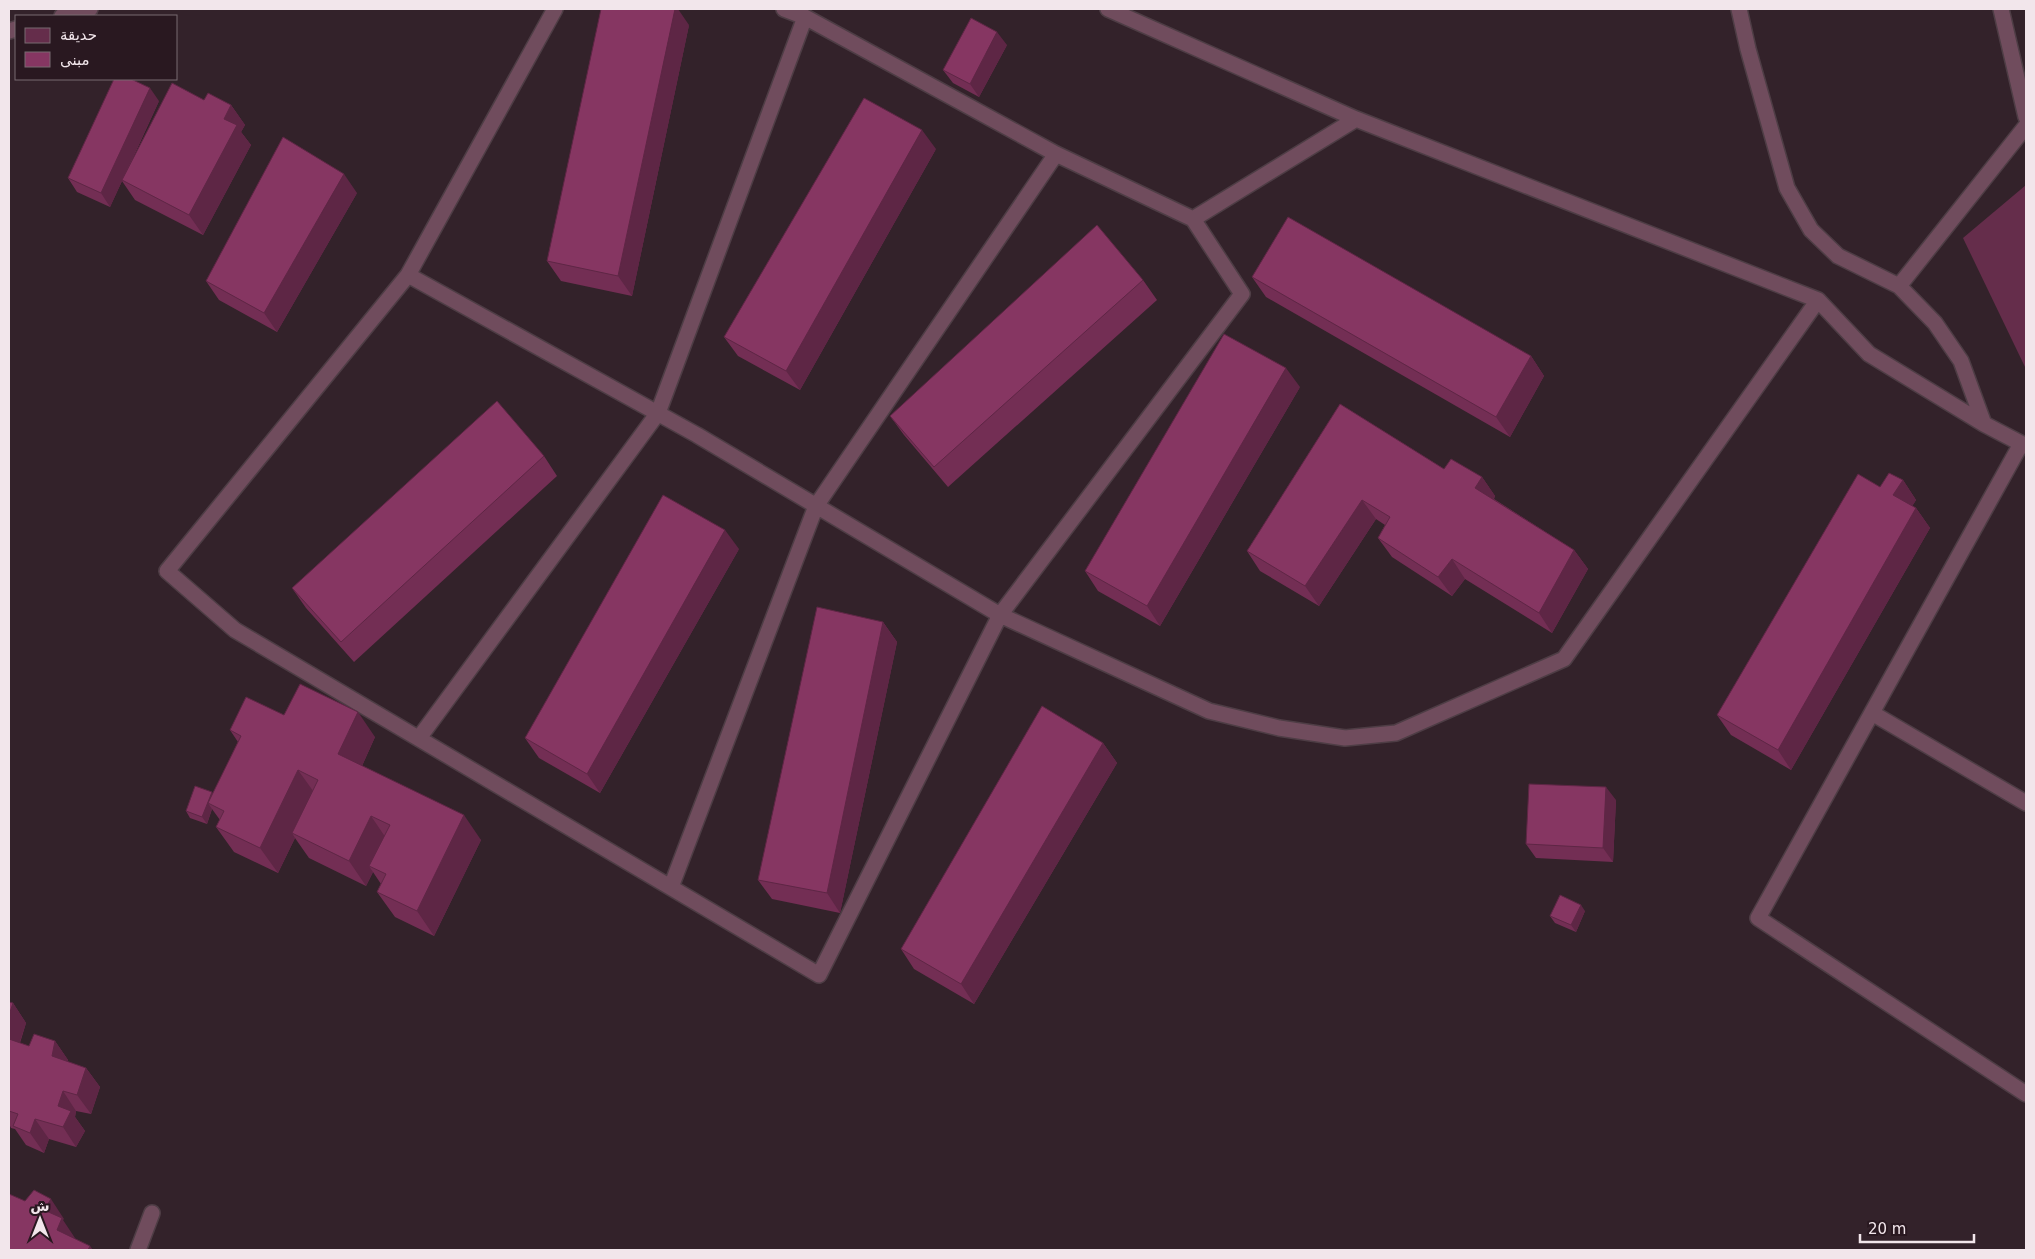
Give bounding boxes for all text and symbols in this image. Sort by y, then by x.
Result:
legend [15,15,178,80]
text: حديقة [60,26,97,44]
text: مبنى [60,51,90,69]
north arrow [15,1194,65,1244]
text: ش [30,1198,50,1214]
scale bar [1860,1212,1974,1244]
text: 20 m [1868,1220,1906,1238]

